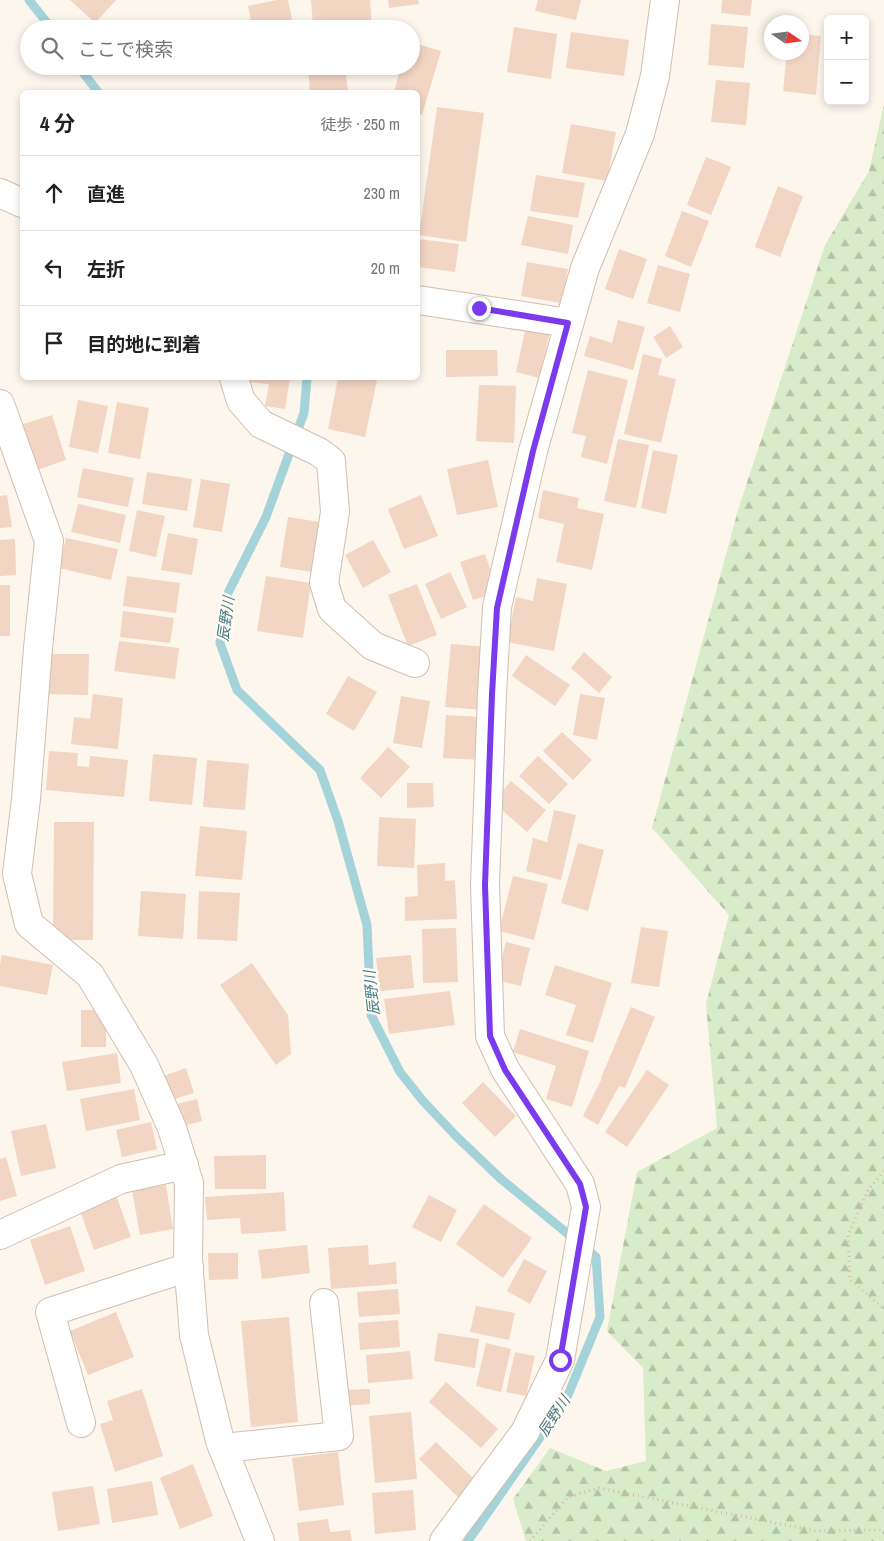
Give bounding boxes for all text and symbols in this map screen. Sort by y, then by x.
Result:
north arrow [764,15,809,60]
map controls [824,15,869,105]
button: + [824,15,869,60]
search box [20,20,420,75]
icon: search [38,34,66,62]
text: ここで検索 [78,36,173,62]
button: − [824,60,869,105]
text: 4 分 [40,109,75,138]
text: 徒歩 · 250 m [321,113,400,135]
icon: ahead [40,179,68,207]
text: 直進 [87,181,125,207]
text: 230 m [364,182,400,204]
icon: left [40,254,68,282]
text: 左折 [87,256,125,282]
text: 20 m [371,257,400,279]
route end [468,297,491,320]
icon: arrive [40,329,68,357]
text: 目的地に到着 [87,331,201,357]
water label: 辰野川 [212,593,239,643]
water label: 辰野川 [359,968,384,1017]
route start [549,1349,572,1372]
water label: 辰野川 [533,1389,576,1440]

